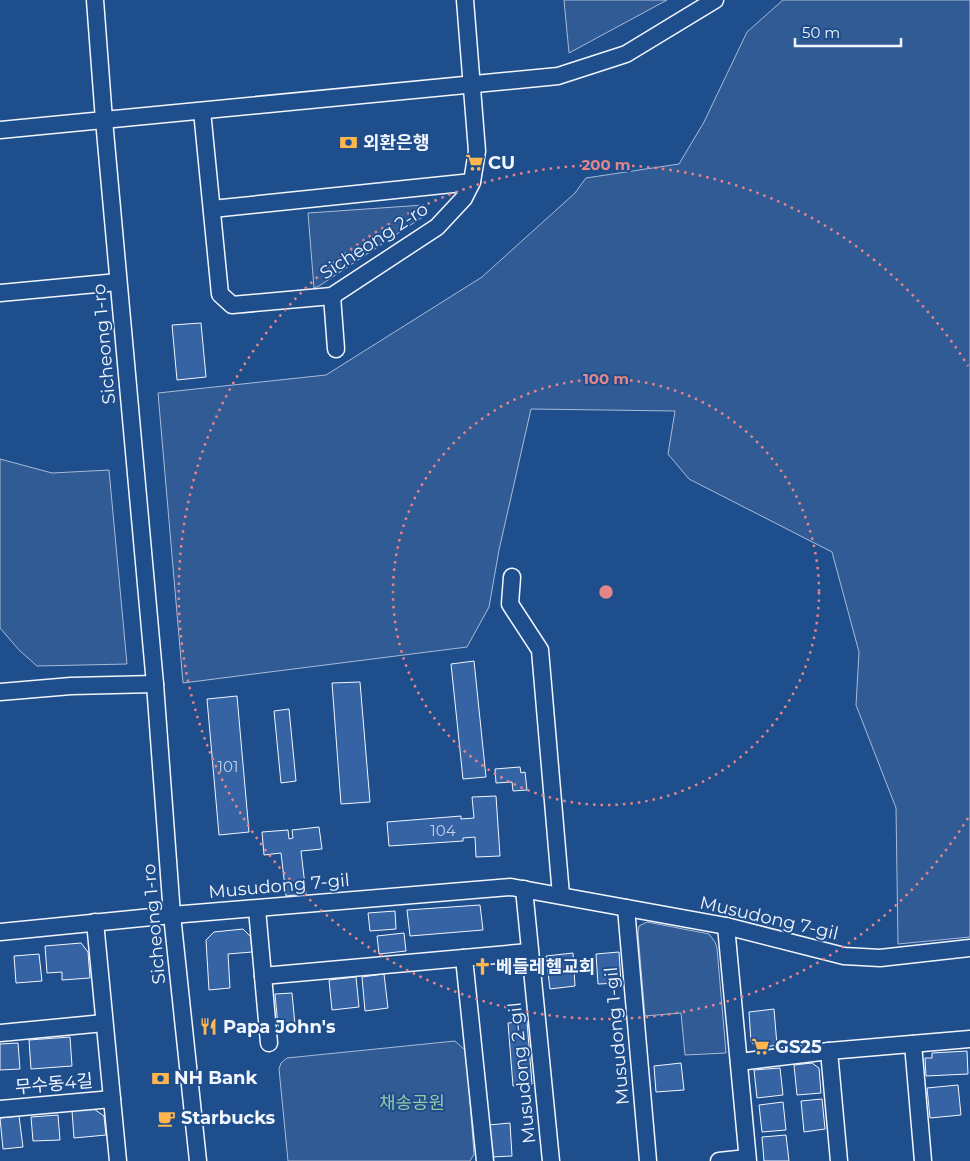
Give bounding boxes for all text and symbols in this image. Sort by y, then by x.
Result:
scale bar [795,15,901,47]
text: 50 m [802,23,840,42]
place label: 외환은행 [363,132,429,154]
bank icon: 외환은행 [339,133,359,153]
place label: CU [488,152,515,174]
supermarket icon: CU [464,153,484,173]
text: 200 m [581,155,631,174]
street label: Sicheong 2-ro [316,198,432,284]
street label: Sicheong 1-ro [88,283,120,405]
text: 100 m [583,369,629,388]
centre of rings [597,583,615,601]
house number: 101 [218,757,238,776]
house number: 104 [430,821,456,840]
street label: Sicheong 1-ro [138,863,170,985]
street label: Musudong 7-gil [207,869,351,903]
street label: Musudong 7-gil [698,891,840,945]
place label: 베들레헴교회 [496,956,595,978]
church icon: 베들레헴교회 [472,957,492,977]
street label: Musudong 1-gil [600,966,634,1106]
street label: Musudong 2-gil [504,1001,540,1145]
place label: Papa John's [223,1016,336,1038]
restaurant icon: Papa John's [199,1017,219,1037]
place label: GS25 [775,1036,822,1058]
supermarket icon: GS25 [751,1037,771,1057]
place label: NH Bank [174,1067,257,1089]
bank icon: NH Bank [150,1068,170,1088]
street label: 무수동4길 [14,1070,94,1098]
park label: 채송공원 [379,1092,445,1114]
place label: Starbucks [181,1107,276,1129]
cafe icon: Starbucks [157,1108,177,1128]

